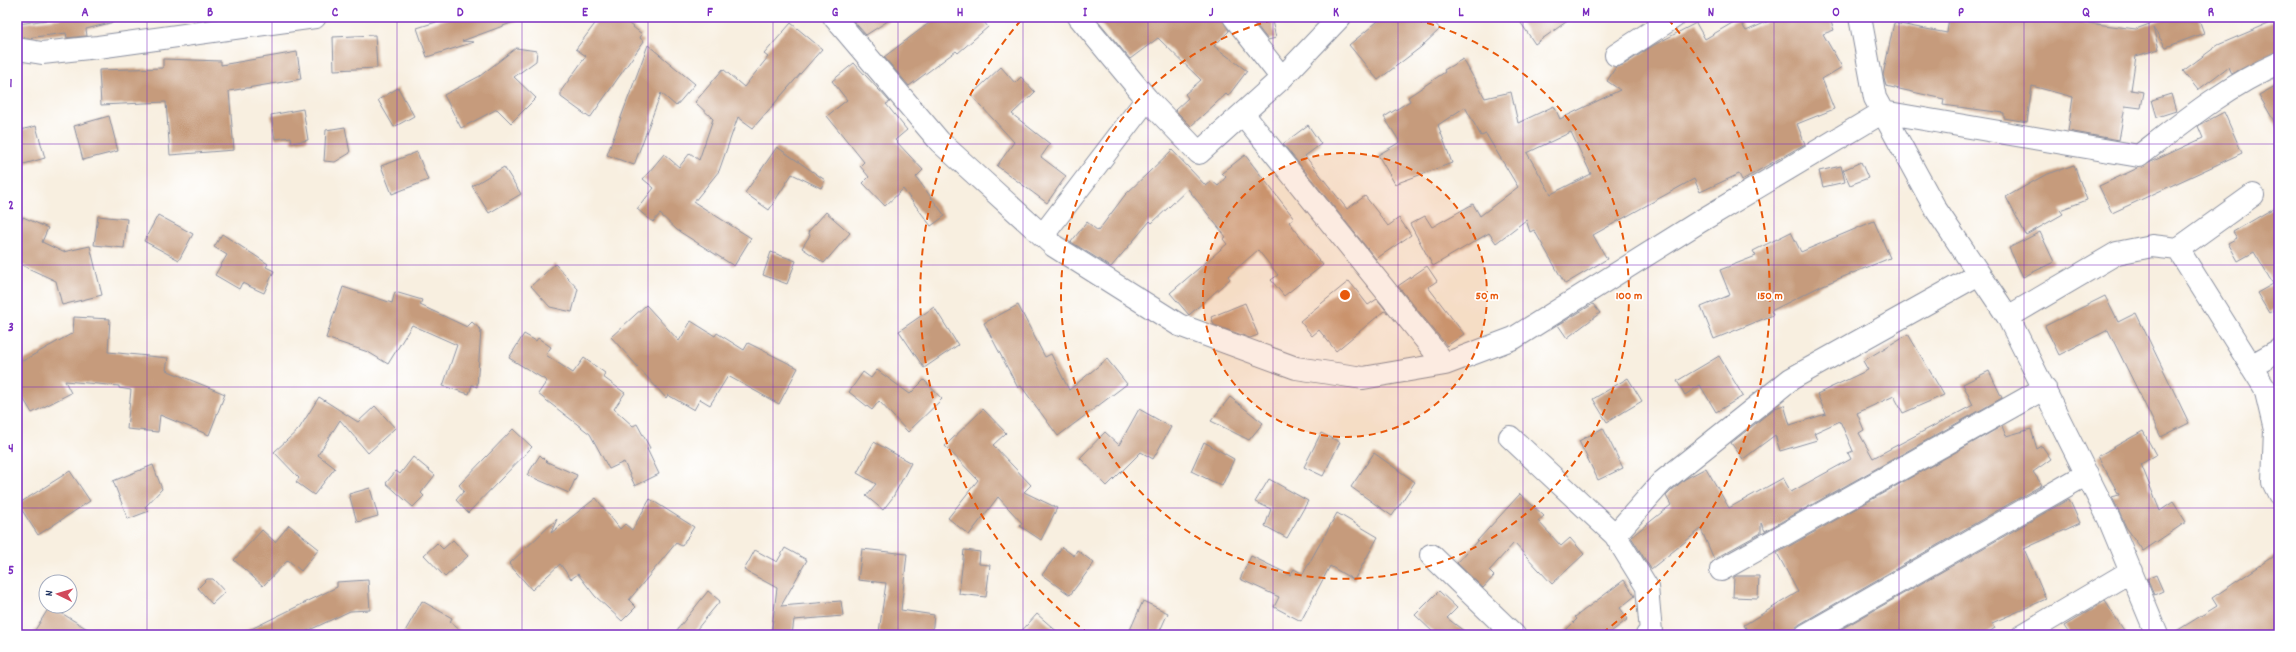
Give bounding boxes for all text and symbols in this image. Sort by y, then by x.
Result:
text: A [81,4,89,23]
text: B [207,4,213,23]
text: C [332,4,339,23]
text: D [457,4,464,23]
text: E [582,4,589,23]
text: F [707,4,713,23]
text: G [832,4,839,23]
text: H [957,4,964,23]
text: I [1083,4,1088,23]
text: J [1209,4,1214,23]
text: K [1333,4,1339,23]
text: L [1458,4,1464,23]
text: M [1582,4,1590,23]
text: N [1708,4,1714,23]
text: O [1832,4,1840,23]
text: P [1958,4,1964,23]
text: Q [2082,4,2090,23]
text: R [2208,4,2214,23]
text: 1 [10,75,13,94]
text: 2 [8,197,14,216]
centre of rings [1338,288,1352,302]
text: 50 m [1475,288,1499,305]
text: 100 m [1616,288,1642,305]
text: 150 m [1757,288,1783,305]
text: 3 [8,319,14,338]
text: 4 [8,440,14,459]
text: 5 [8,562,14,581]
north arrow [38,574,78,614]
text: N [42,589,58,597]

